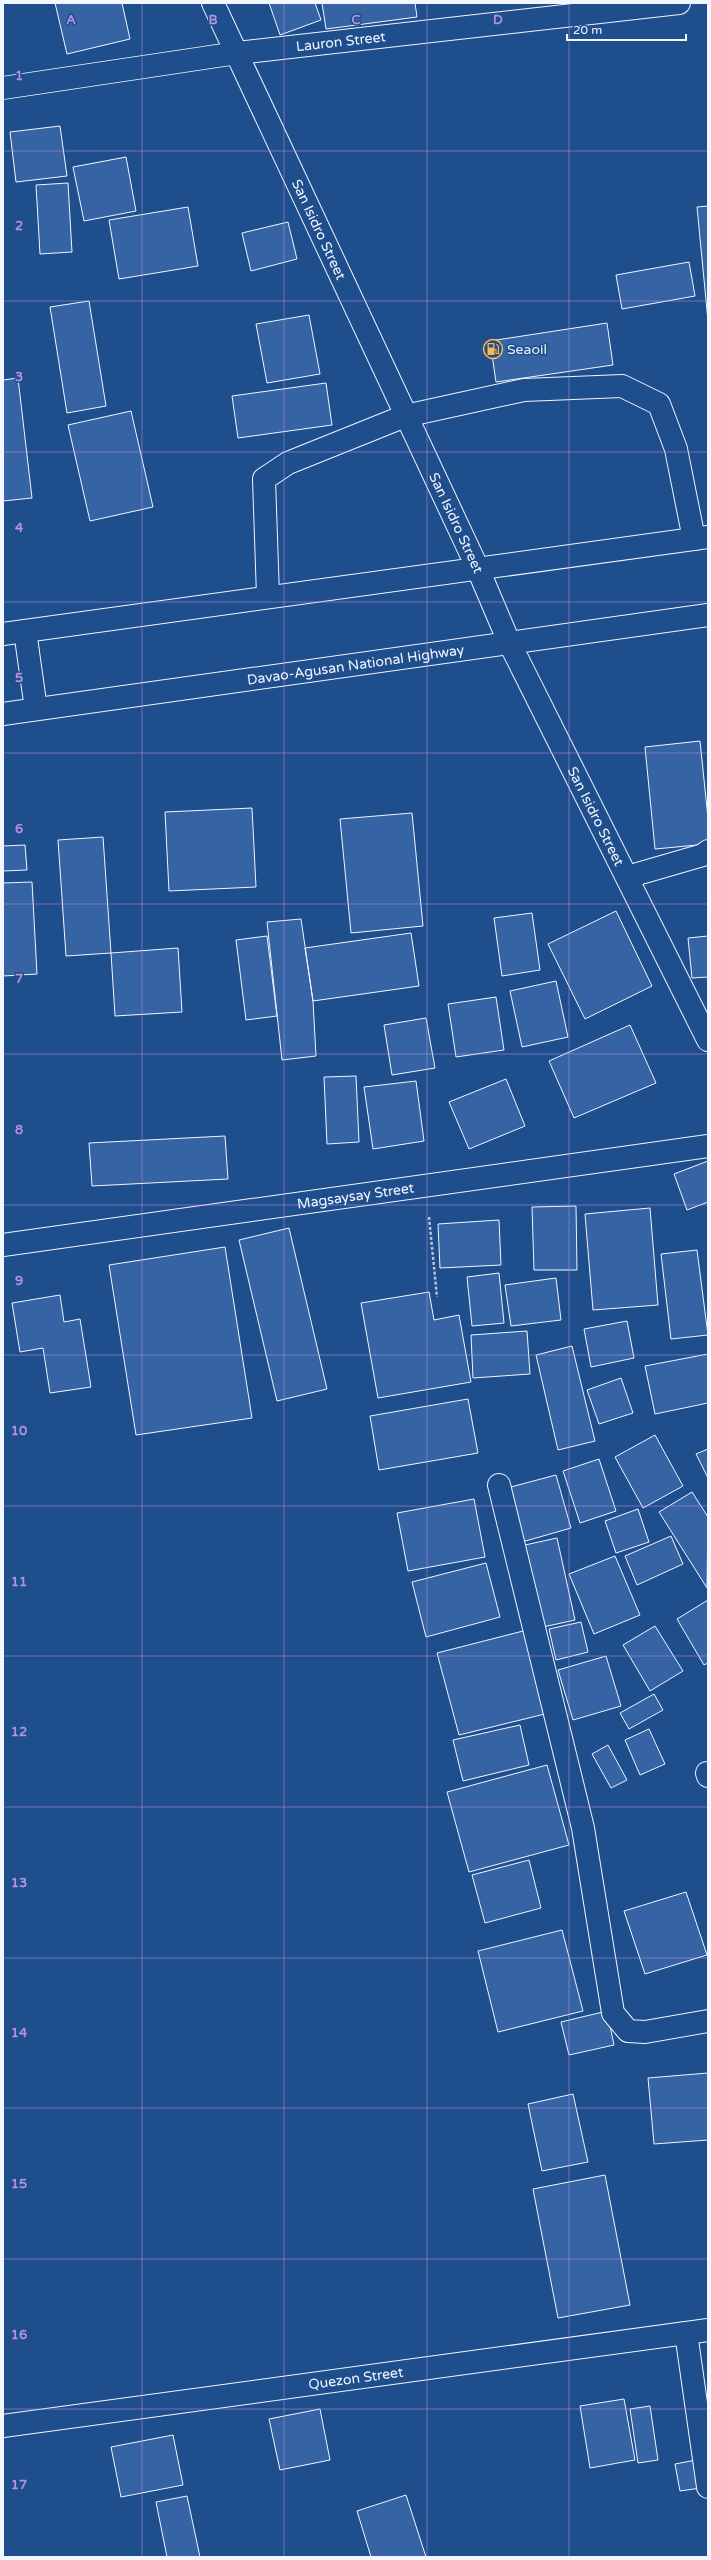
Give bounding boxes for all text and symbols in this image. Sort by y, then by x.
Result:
text: A [66,12,76,28]
text: B [208,12,218,28]
text: C [351,12,361,28]
text: D [493,12,503,28]
scale bar [567,16,686,42]
text: 20 m [573,23,602,37]
street label: Lauron Street [295,28,387,55]
text: 1 [15,68,23,84]
street label: San Isidro Street [288,176,350,283]
text: 2 [15,218,23,234]
fuel station icon: Seaoil [482,338,504,360]
place label: Seaoil [507,341,547,358]
text: 3 [15,369,23,385]
street label: San Isidro Street [426,470,487,576]
text: 4 [15,520,24,536]
street label: Davao-Agusan National Highway [246,641,466,688]
text: 5 [15,670,23,686]
street label: San Isidro Street [564,764,628,869]
text: 6 [15,821,23,837]
text: 7 [15,971,23,987]
text: 8 [15,1122,23,1138]
street label: Magsaysay Street [296,1179,416,1212]
text: 9 [15,1273,23,1289]
text: 10 [11,1423,27,1439]
text: 11 [11,1574,27,1590]
text: 12 [11,1724,27,1740]
text: 13 [11,1875,27,1891]
text: 14 [11,2025,28,2041]
text: 15 [11,2176,27,2192]
text: 16 [11,2327,27,2343]
street label: Quezon Street [307,2363,405,2393]
text: 17 [11,2477,27,2493]

